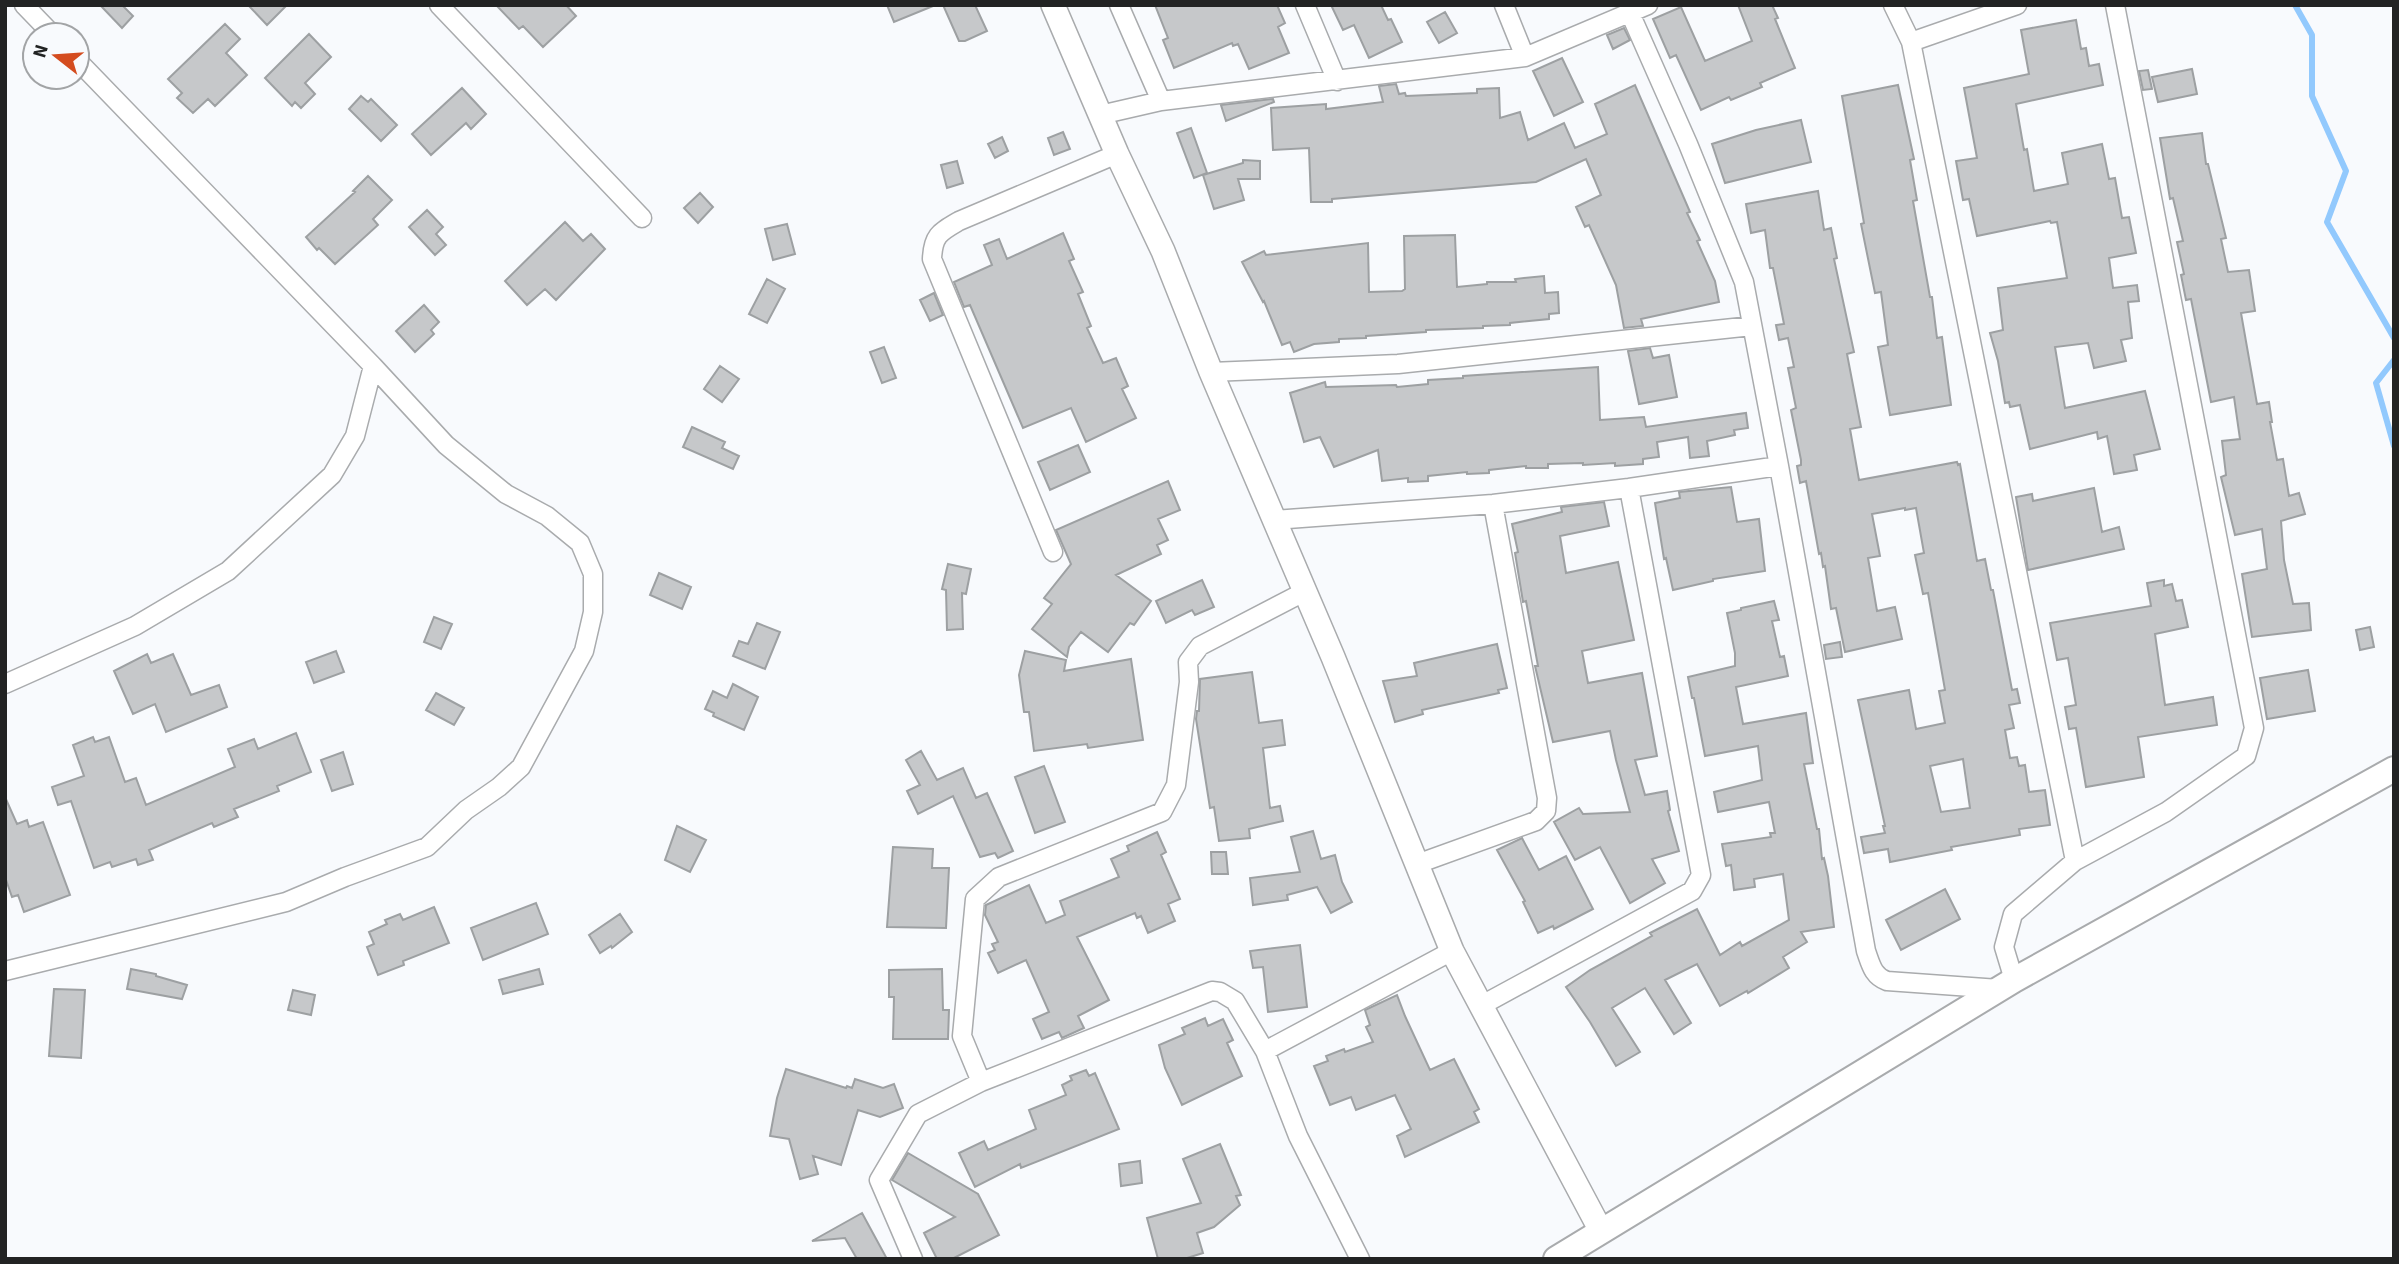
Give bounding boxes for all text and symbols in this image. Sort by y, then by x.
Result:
north arrow [21,21,91,91]
text: N [26,41,56,61]

